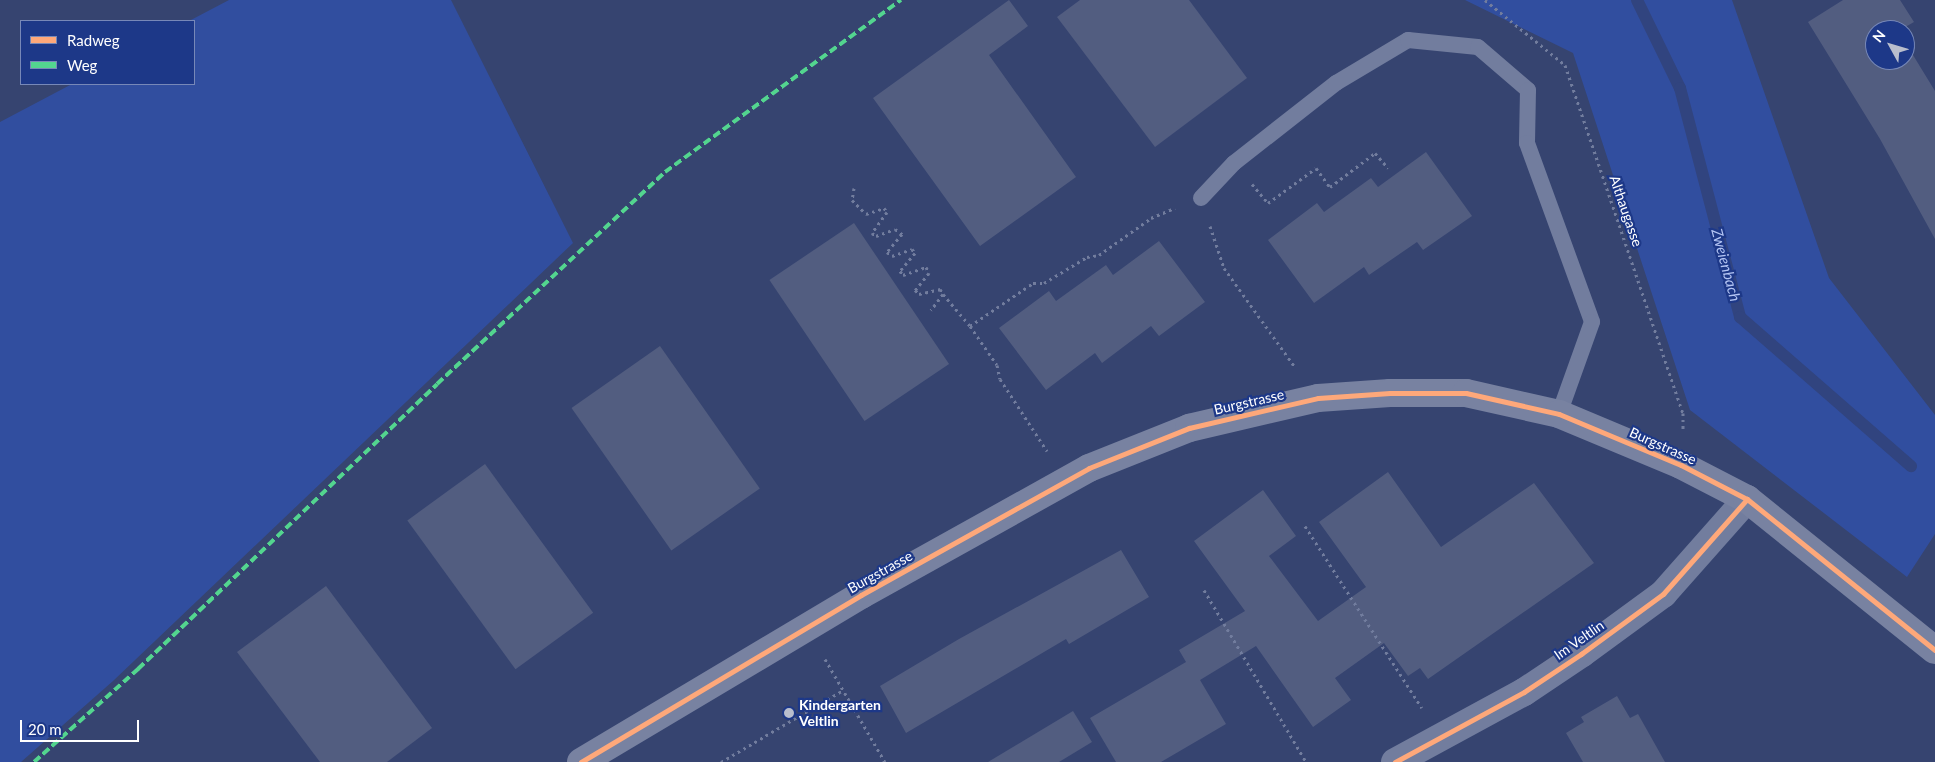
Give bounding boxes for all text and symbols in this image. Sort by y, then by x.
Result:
legend [20,20,195,85]
north arrow [1865,20,1915,70]
text: N [1869,26,1889,45]
text: Radweg [67,31,120,49]
text: Weg [67,56,97,74]
street label: Althaugasse [1606,173,1646,249]
water label: Zweienbach [1708,227,1744,303]
street label: Burgstrasse [1212,386,1286,418]
street label: Burgstrasse [1627,424,1699,468]
street label: Burgstrasse [845,547,915,597]
street label: Im Veltlin [1551,617,1607,663]
place label: Kindergarten Veltlin [799,697,881,730]
marker: Kindergarten Veltlin [783,707,795,719]
scale bar [22,710,141,742]
text: 20 m [28,720,62,738]

